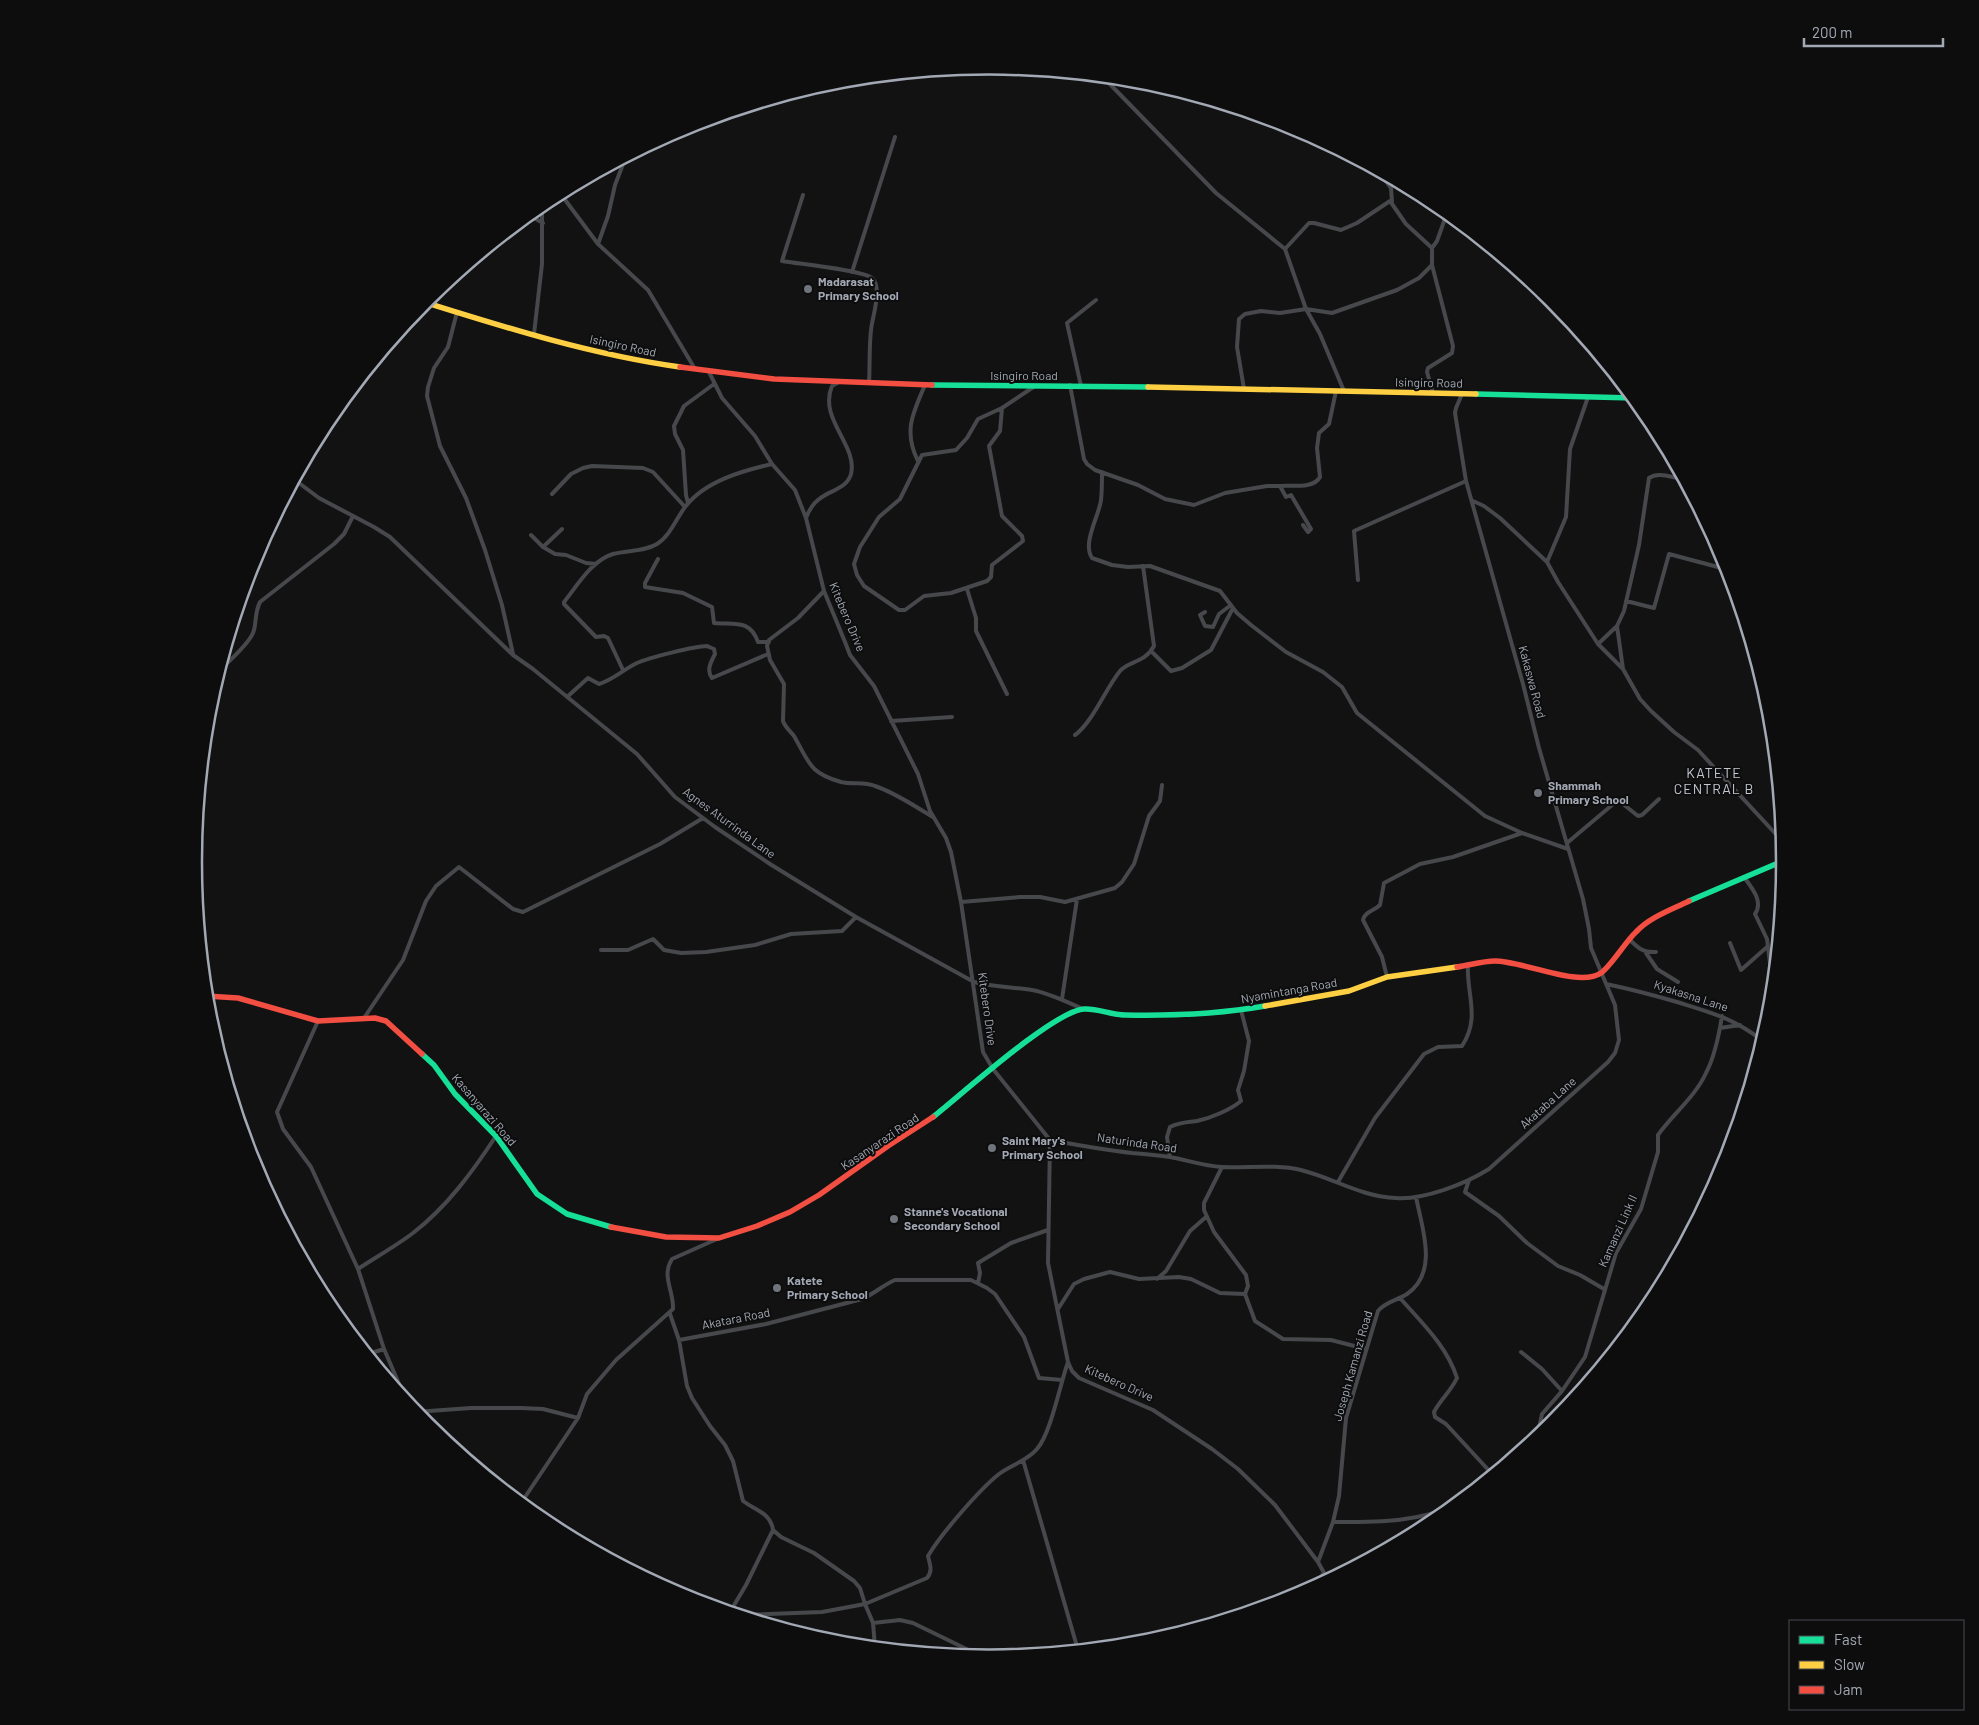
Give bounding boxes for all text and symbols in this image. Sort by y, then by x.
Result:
scale bar [1804,15,1943,47]
text: 200 m [1812,23,1852,41]
place label: Madarasat Primary School [818,274,899,302]
marker: Madarasat Primary School [802,283,814,295]
street label: Isingiro Road [589,331,658,359]
street label: Isingiro Road [990,368,1058,382]
street label: Isingiro Road [1395,374,1463,390]
street label: Kitebero Drive [827,580,869,653]
street label: Kakaswa Road [1517,644,1549,720]
district label: KATETE CENTRAL B [1674,764,1754,797]
place label: Shammah Primary School [1548,778,1629,806]
street label: Agnes Aturrinda Lane [680,784,779,861]
marker: Shammah Primary School [1532,787,1544,799]
street label: Kitebero Drive [976,971,1000,1046]
street label: Nyamintanga Road [1240,975,1338,1005]
street label: Kyakasna Lane [1652,976,1730,1014]
street label: Kasanyarazi Road [450,1070,520,1148]
street label: Akataba Lane [1516,1073,1578,1131]
street label: Kasanyarazi Road [838,1110,921,1172]
street label: Naturinda Road [1096,1129,1178,1155]
place label: Saint Mary's Primary School [1002,1133,1083,1161]
marker: Saint Mary's Primary School [986,1142,998,1154]
street label: Kamanzi Link II [1595,1192,1639,1269]
place label: Stanne's Vocational Secondary School [904,1204,1008,1232]
marker: Stanne's Vocational Secondary School [888,1213,900,1225]
place label: Katete Primary School [787,1273,868,1301]
marker: Katete Primary School [771,1282,783,1294]
street label: Akatara Road [701,1305,771,1331]
street label: Joseph Kamanzi Road [1330,1309,1375,1423]
street label: Kitebero Drive [1083,1361,1156,1403]
legend [1789,1620,1964,1710]
text: Fast [1834,1630,1862,1648]
text: Slow [1834,1655,1865,1673]
text: Jam [1834,1680,1863,1698]

